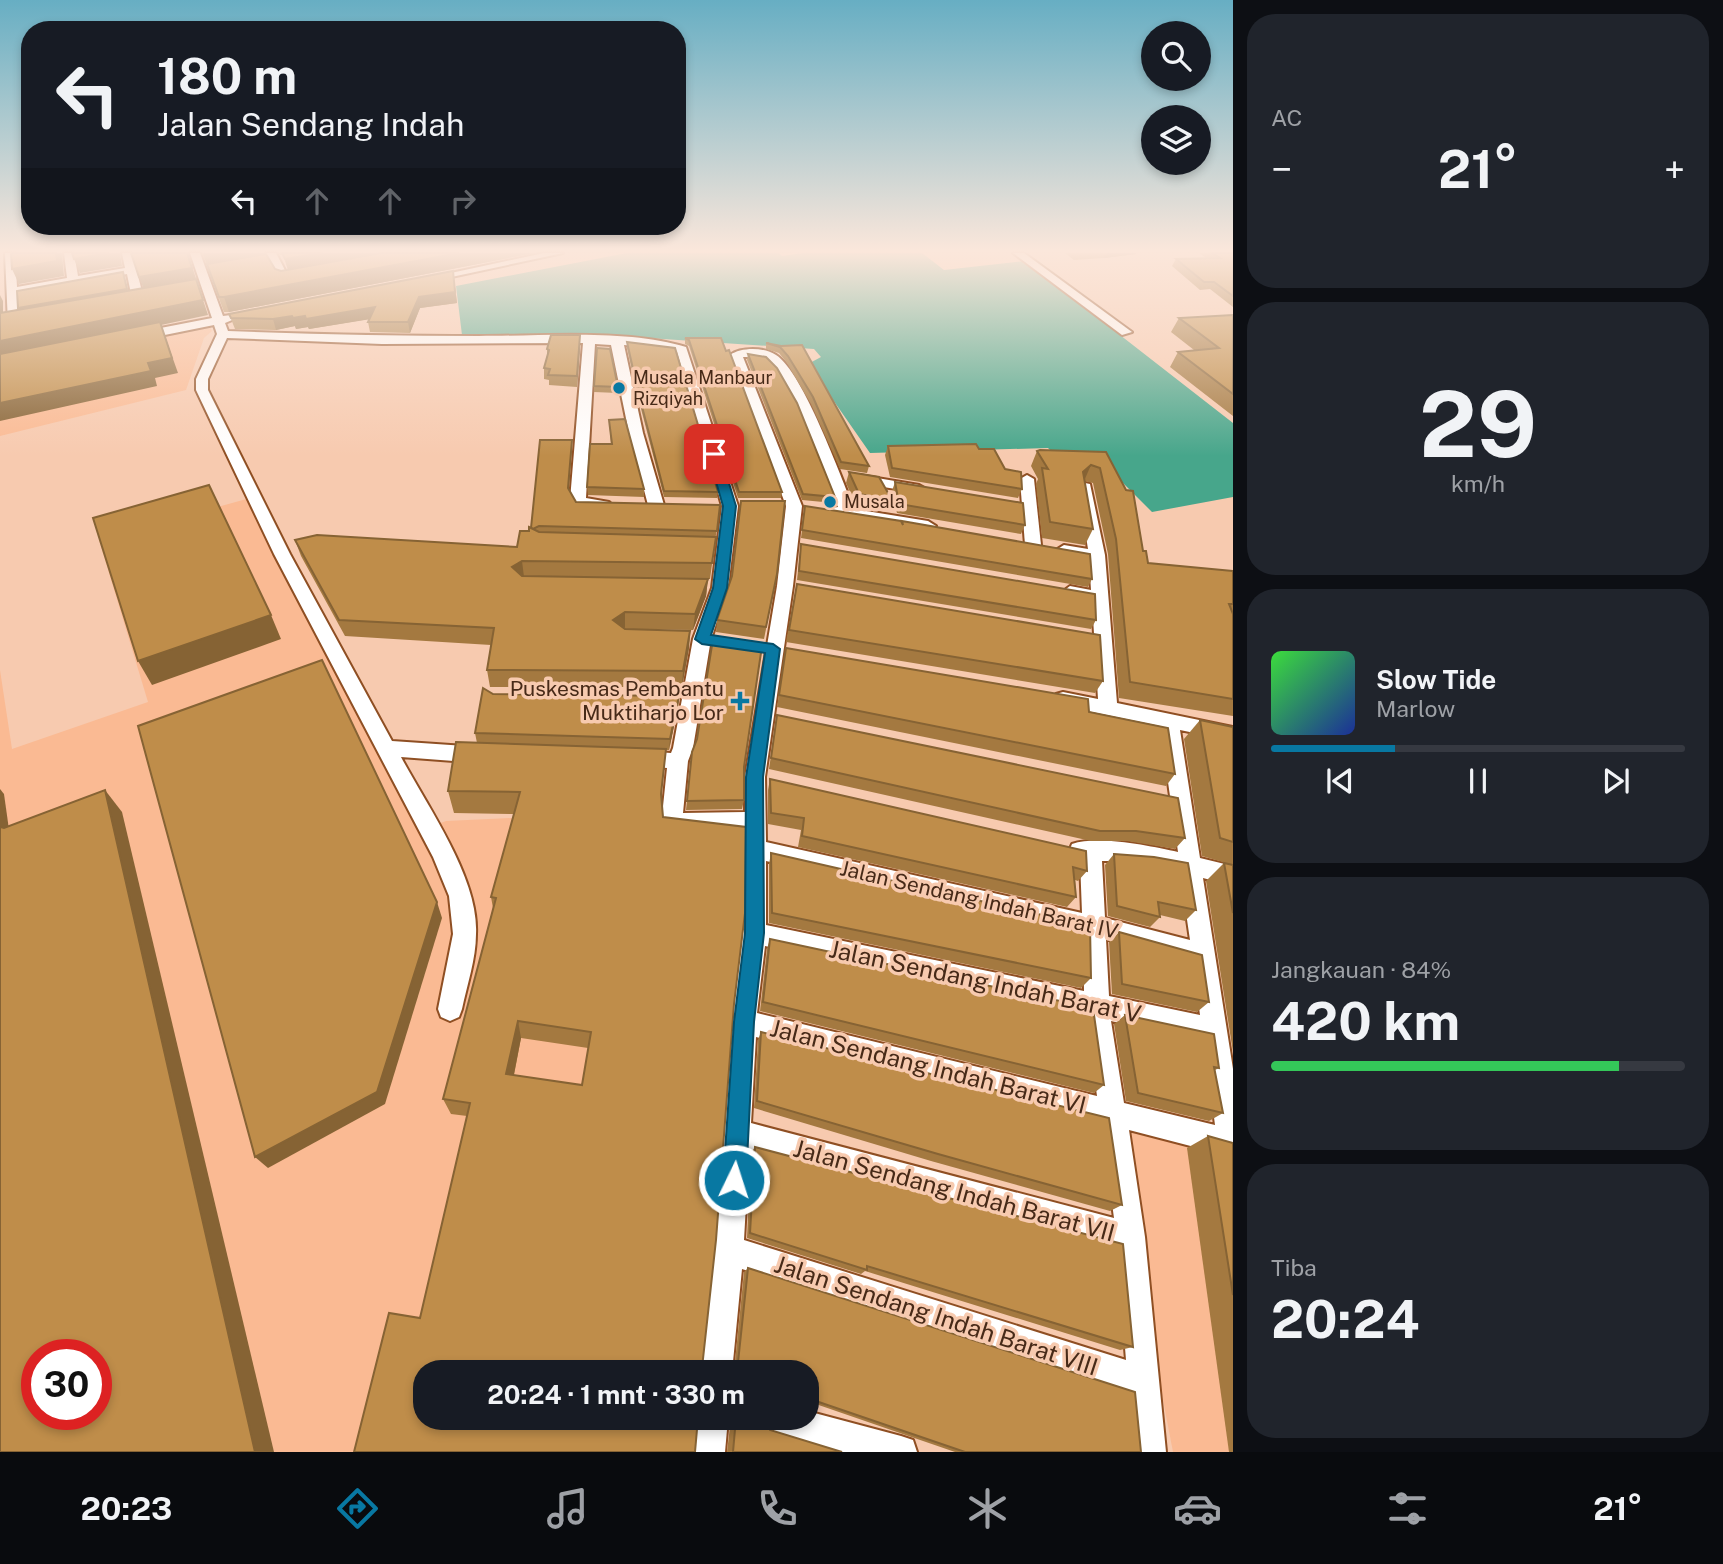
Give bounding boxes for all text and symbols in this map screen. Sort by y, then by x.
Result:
map controls [1141,21,1211,175]
button: search [1141,21,1211,91]
text: 180 m [157,47,297,105]
icon: left [42,49,133,140]
text: AC [1271,104,1302,131]
button: layers [1141,105,1211,175]
text: Jalan Sendang Indah [157,106,464,143]
text: 21° [1438,139,1518,200]
text: − [1271,147,1292,192]
text: + [1664,147,1685,192]
icon: left [225,182,263,220]
icon: ahead [298,182,336,220]
icon: ahead [371,182,409,220]
icon: right [444,182,482,220]
place label: Musala Manbaur Rizqiyah [633,367,773,409]
text: 29 [1419,371,1537,477]
marker: Musala Manbaur Rizqiyah [611,380,627,396]
pin [684,424,744,484]
icon: arrive [695,435,733,473]
text: km/h [1451,470,1505,497]
place label: Musala [844,491,905,512]
marker: Musala [822,494,838,510]
text: Slow Tide [1376,664,1496,695]
place label: Puskesmas Pembantu Muktiharjo Lor [510,676,724,725]
marker: Puskesmas Pembantu Muktiharjo Lor [730,691,750,711]
text: Marlow [1376,695,1455,722]
icon: previous [1321,762,1359,800]
icon: pause [1459,762,1497,800]
icon: next [1597,762,1635,800]
street label: Jalan Sendang Indah Barat IV [838,855,1121,944]
street label: Jalan Sendang Indah Barat V [827,934,1144,1028]
text: Jangkauan · 84% [1271,956,1451,983]
text: 420 km [1271,991,1460,1052]
street label: Jalan Sendang Indah Barat VI [767,1013,1089,1119]
street label: Jalan Sendang Indah Barat VII [790,1134,1118,1246]
position arrow [697,1143,771,1217]
street label: Jalan Sendang Indah Barat VIII [771,1249,1102,1381]
text: Tiba [1271,1254,1317,1281]
text: 20:24 [1271,1289,1420,1350]
speed limit sign: 30 [21,1339,112,1430]
text: 20:24 · 1 mnt · 330 m [487,1379,745,1410]
icon: directions [333,1484,382,1533]
icon: music [543,1484,592,1533]
icon: phone [753,1484,802,1533]
icon: climate [963,1484,1012,1533]
icon: car [1173,1484,1222,1533]
icon: filters [1383,1484,1432,1533]
text: 20:23 [81,1490,172,1527]
text: 21° [1593,1490,1643,1527]

